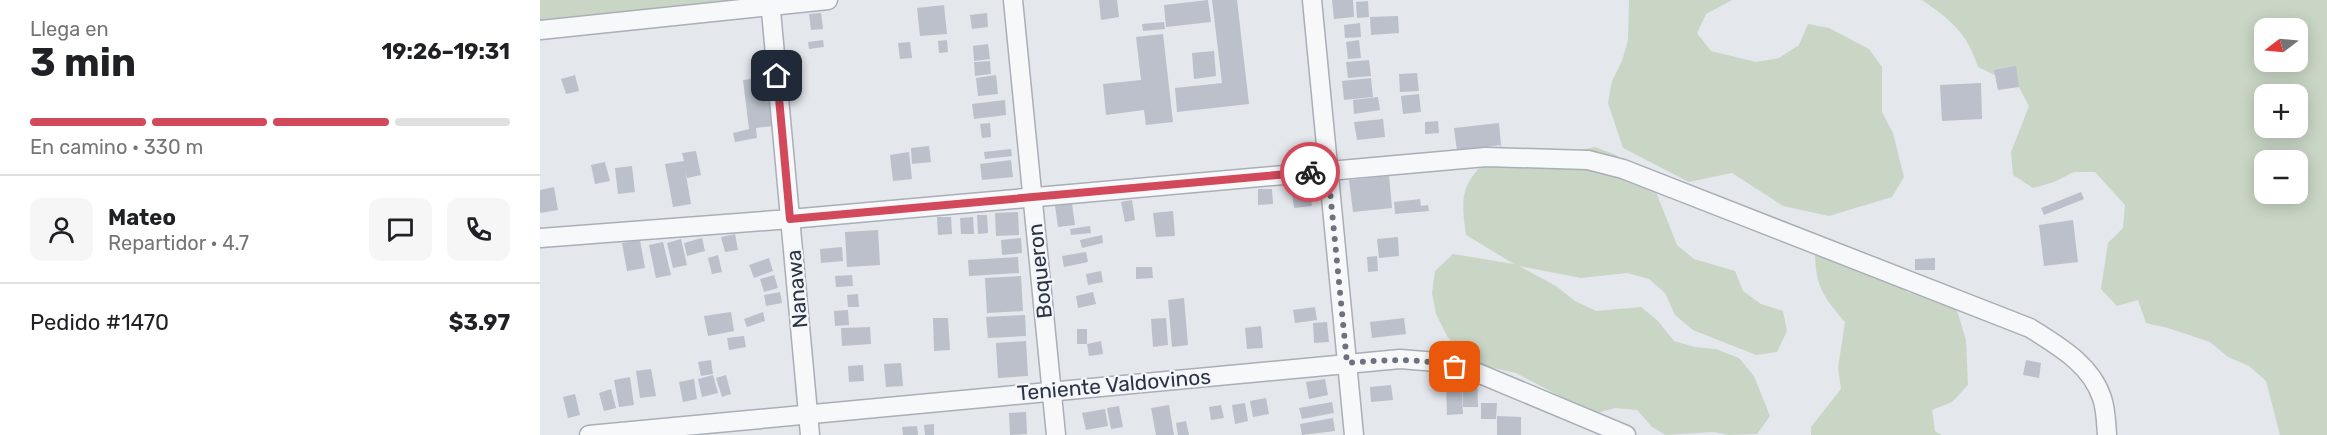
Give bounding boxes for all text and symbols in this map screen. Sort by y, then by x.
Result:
text: Llega en [30,17,109,41]
north arrow [2254,18,2308,72]
map controls [2254,18,2308,204]
text: 19:26–19:31 [381,38,510,65]
text: 3 min [30,40,136,86]
pin [751,50,802,101]
icon: home [760,59,793,92]
button: + [2254,84,2308,138]
text: En camino · 330 m [30,135,203,159]
courier [1280,142,1340,202]
button: − [2254,150,2308,204]
icon: bike [1294,156,1327,189]
button: person [30,198,93,261]
button: chat [369,198,432,261]
button: phone [447,198,510,261]
text: Mateo [108,204,176,231]
street label: Boqueron [1022,222,1057,320]
text: Repartidor · 4.7 [108,231,249,255]
street label: Nanawa [781,249,812,329]
text: Pedido #1470 [30,309,169,336]
text: $3.97 [449,309,510,336]
pin [1429,341,1480,392]
icon: bag [1438,350,1471,383]
street label: Teniente Valdovinos [1016,364,1212,405]

